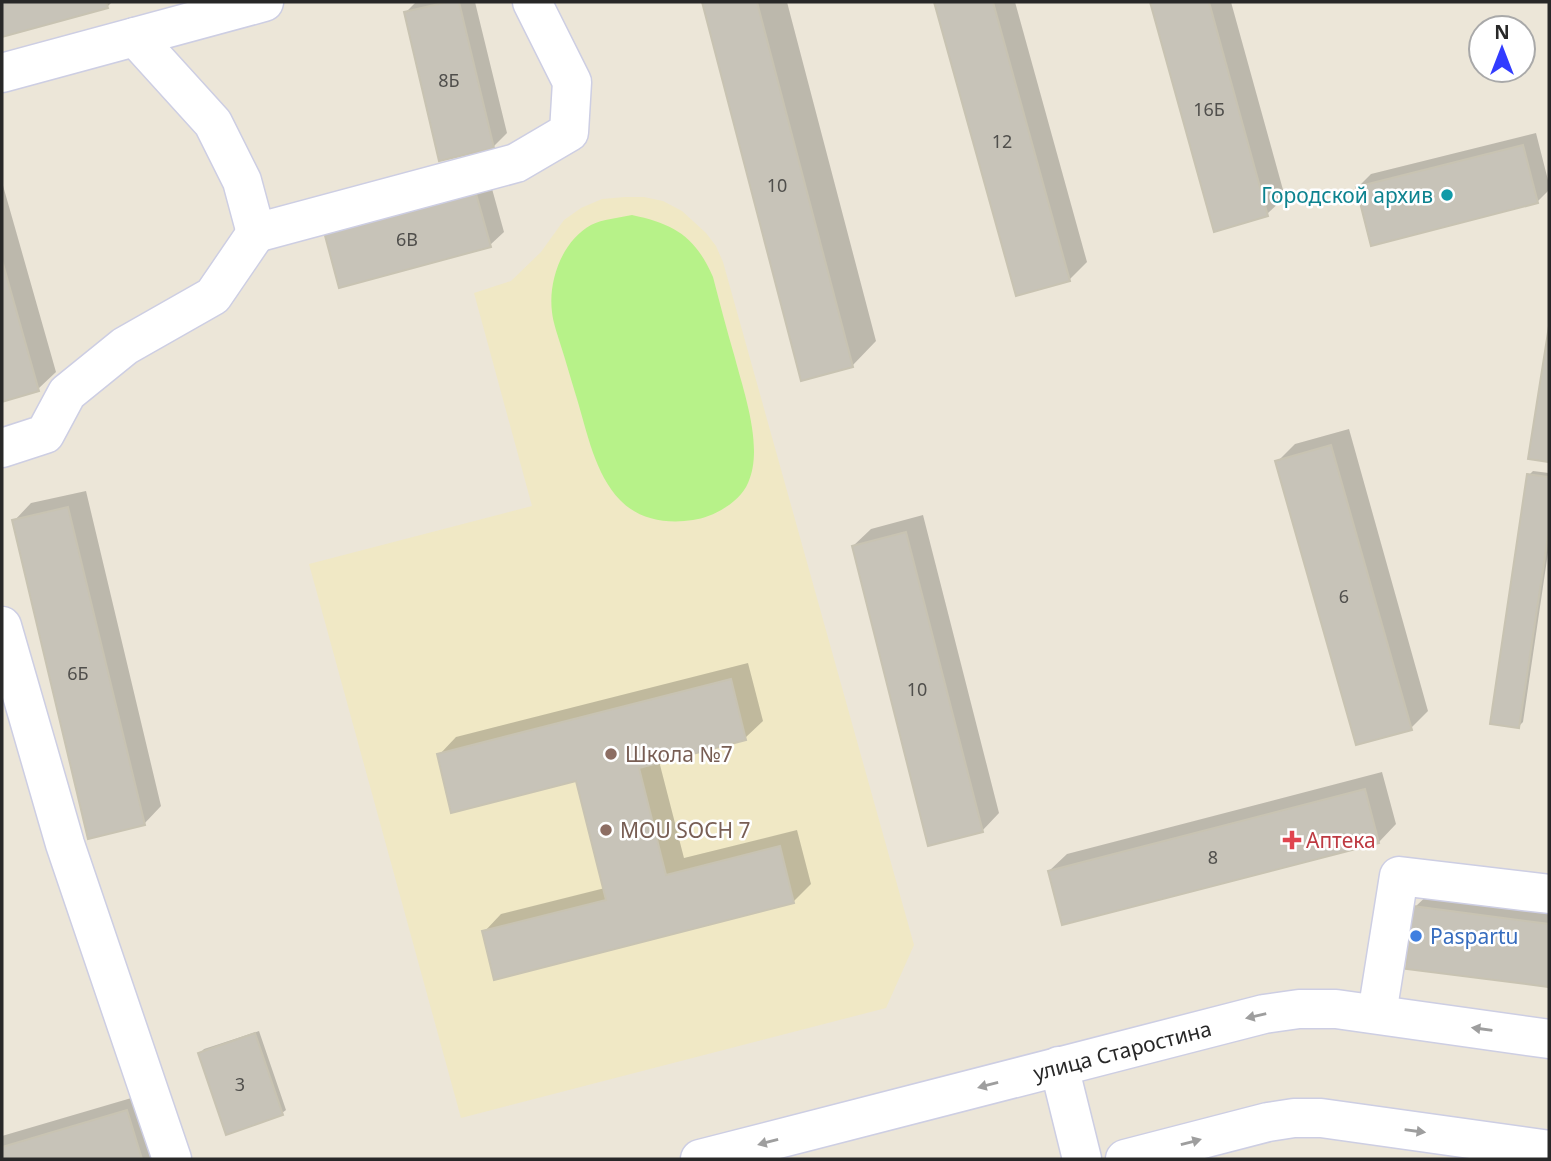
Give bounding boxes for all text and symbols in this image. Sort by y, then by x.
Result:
north arrow [1467,14,1537,84]
text: N [1494,19,1510,45]
house number: 8Б [438,68,460,92]
house number: 16Б [1193,97,1225,121]
house number: 12 [992,129,1012,153]
house number: 10 [767,173,787,197]
place label: Городской архив [1261,181,1433,209]
marker: Городской архив [1439,187,1455,203]
house number: 6В [396,227,418,251]
house number: 6 [1339,584,1349,608]
house number: 6Б [67,661,89,685]
house number: 10 [907,677,927,701]
place label: Школа №7 [625,740,733,768]
marker: Школа №7 [603,746,619,762]
place label: MOU SOCH 7 [620,816,751,844]
marker: MOU SOCH 7 [598,822,614,838]
place label: Аптека [1306,826,1376,854]
marker: Аптека [1284,832,1300,848]
house number: 8 [1208,845,1218,869]
place label: Paspartu [1430,922,1518,950]
marker: Paspartu [1408,928,1424,944]
one-way arrow [1245,1011,1267,1022]
street label: улица Старостина [1030,1014,1214,1087]
one-way arrow [1471,1024,1493,1035]
house number: 3 [235,1072,245,1096]
one-way arrow [977,1080,999,1091]
one-way arrow [1404,1126,1426,1137]
one-way arrow [1180,1136,1202,1147]
one-way arrow [757,1137,778,1147]

